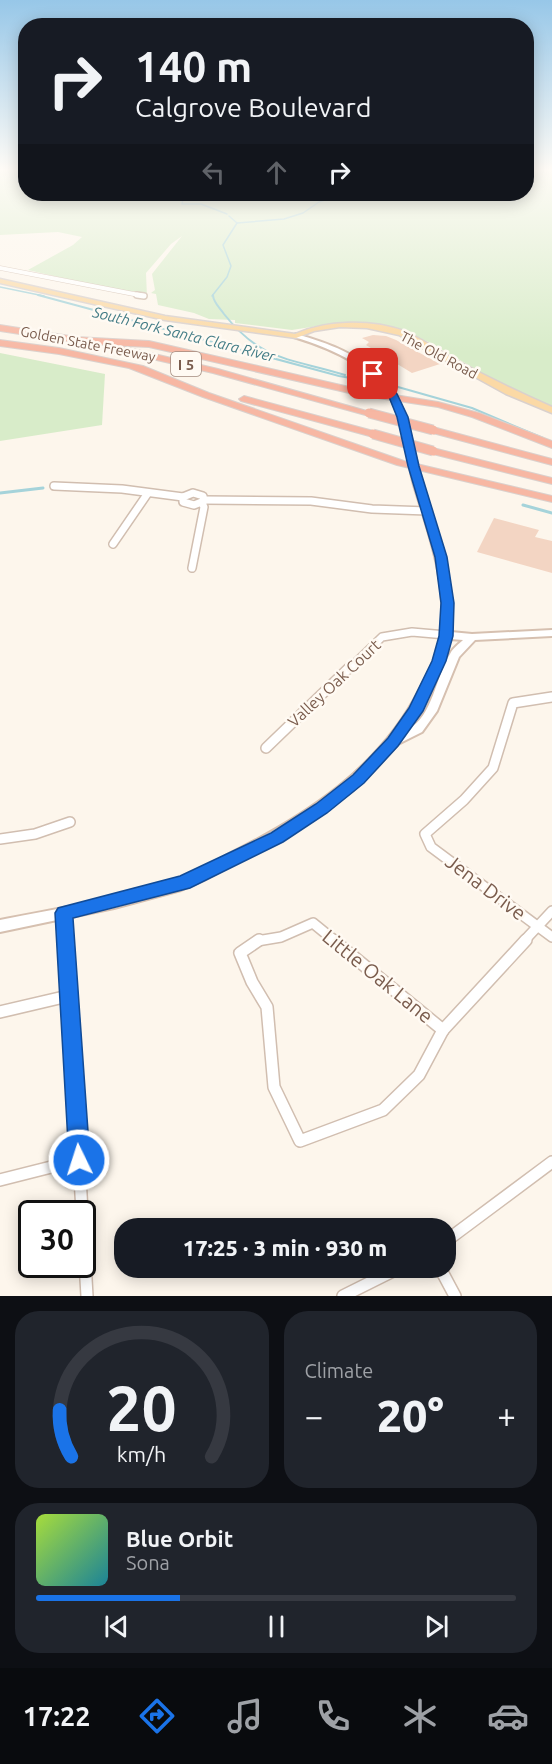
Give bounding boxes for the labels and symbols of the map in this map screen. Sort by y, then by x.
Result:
water label: South Fork Santa Clara River [90,303,278,365]
street label: Golden State Freeway [19,323,157,365]
street label: The Old Road [398,328,480,382]
pin [347,348,398,399]
road number: I 5 [171,352,201,376]
street label: Valley Oak Court [284,635,384,730]
street label: Jena Drive [441,849,531,925]
street label: Little Oak Lane [318,925,438,1027]
position arrow [47,1128,111,1192]
speed limit sign: 30 [18,1200,96,1278]

